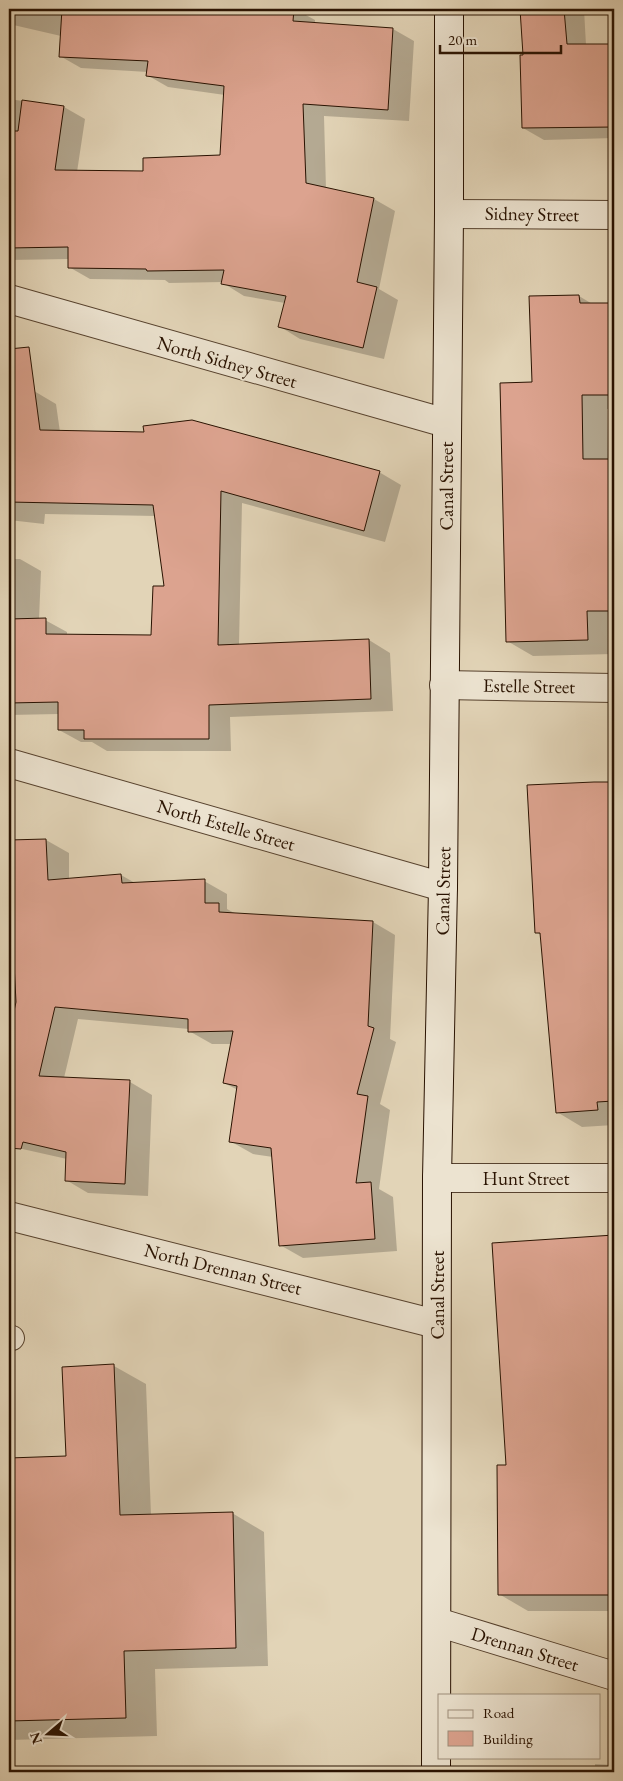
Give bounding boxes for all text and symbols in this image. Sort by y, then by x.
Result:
scale bar [440,22,562,54]
text: 20 m [448,30,477,49]
street label: Sidney Street [485,201,579,227]
street label: North Sidney Street [154,330,300,394]
street label: Canal Street [434,442,459,530]
street label: Estelle Street [483,673,575,699]
street label: North Estelle Street [154,793,298,857]
street label: Canal Street [430,846,456,936]
street label: Hunt Street [483,1166,570,1191]
street label: North Drennan Street [142,1237,304,1301]
street label: Canal Street [425,1251,450,1339]
street label: Drennan Street [468,1621,582,1677]
legend [438,1694,600,1758]
text: Road [483,1703,515,1722]
north arrow [22,1708,72,1758]
text: N [25,1729,46,1747]
text: Building [483,1729,533,1748]

